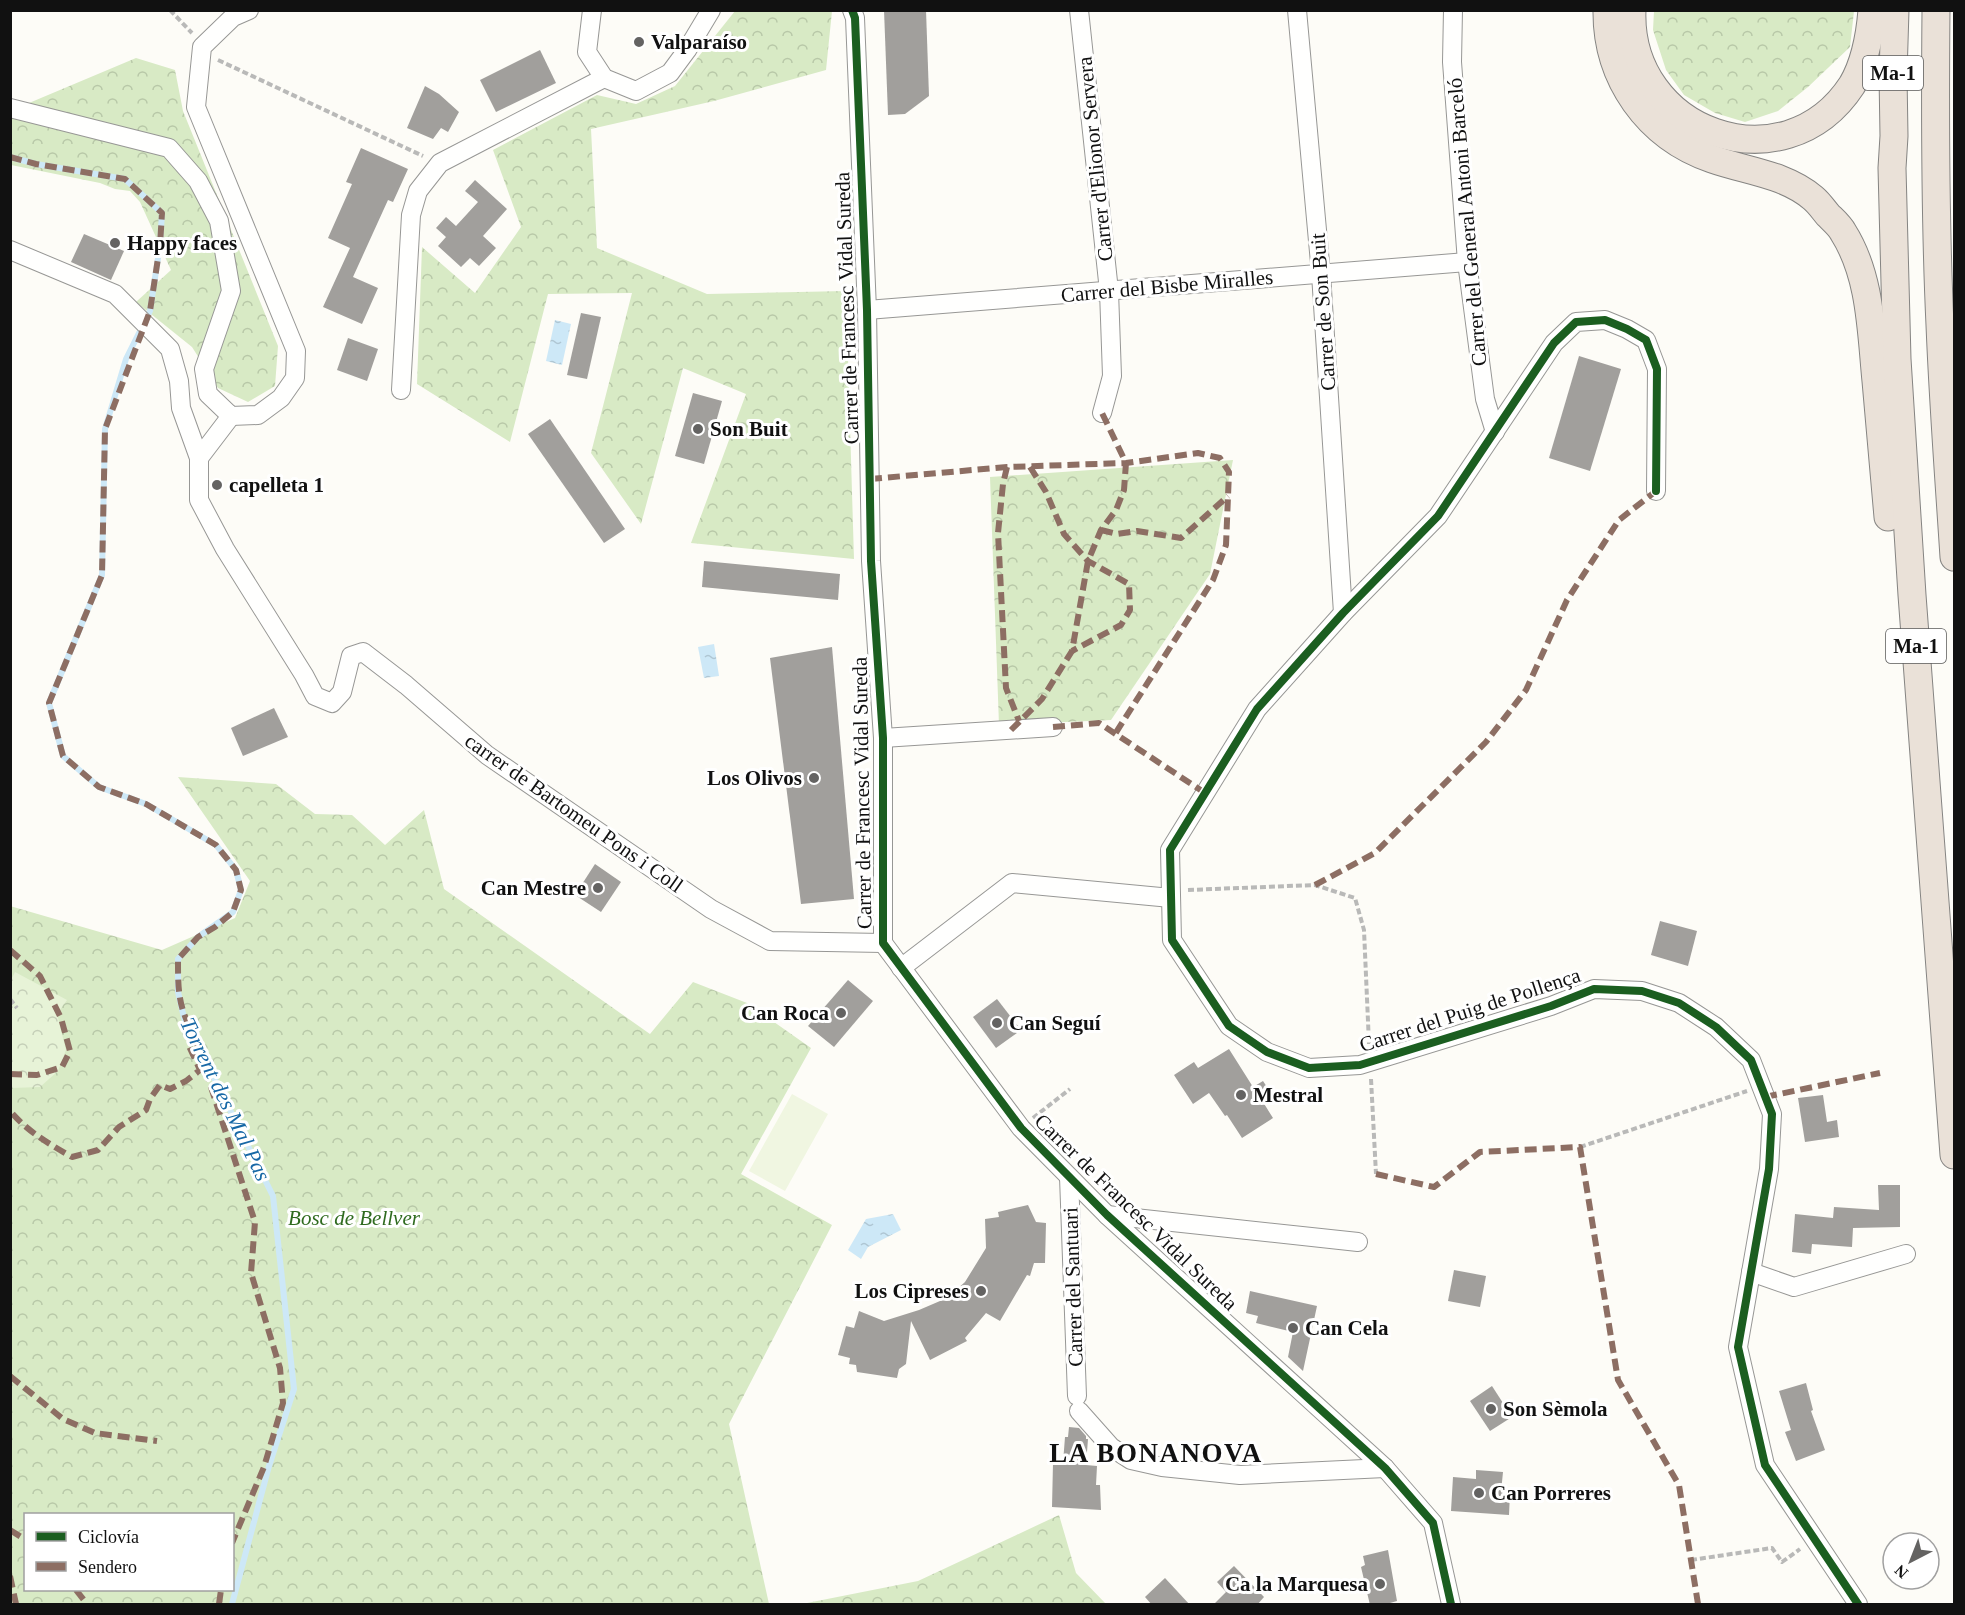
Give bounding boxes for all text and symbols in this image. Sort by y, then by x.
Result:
place label: Valparaíso [651,30,747,54]
marker: Valparaíso [632,35,646,49]
street label: Carrer d'Elionor Servera [1072,55,1118,262]
road number: Ma-1 [1863,56,1923,90]
street label: Carrer del General Antoni Barceló [1442,77,1492,367]
street label: Carrer de Francesc Vidal Sureda [830,171,864,445]
place label: Happy faces [127,231,237,255]
street label: Carrer de Son Buit [1306,232,1340,392]
marker: Happy faces [108,236,122,250]
street label: Carrer del Bisbe Miralles [1060,265,1274,307]
place label: Son Buit [710,417,788,441]
marker: Son Buit [691,422,705,436]
place label: capelleta 1 [229,473,324,497]
marker: capelleta 1 [210,478,224,492]
road number: Ma-1 [1886,629,1946,663]
street label: Carrer de Francesc Vidal Sureda [848,656,876,929]
street label: carrer de Bartomeu Pons i Coll [460,728,688,898]
place label: Los Olivos [707,766,802,790]
marker: Los Olivos [807,771,821,785]
place label: Can Mestre [481,876,586,900]
marker: Can Mestre [591,881,605,895]
street label: Carrer del Puig de Pollença [1356,963,1584,1057]
place label: Can Roca [741,1001,829,1025]
marker: Can Roca [834,1006,848,1020]
place label: Can Seguí [1009,1011,1102,1035]
water label: Torrent des Mal Pas [175,1013,276,1185]
marker: Can Seguí [990,1016,1004,1030]
place label: Mestral [1253,1083,1323,1107]
marker: Mestral [1234,1088,1248,1102]
street label: Carrer de Francesc Vidal Sureda [1030,1109,1243,1316]
park label: Bosc de Bellver [288,1206,421,1230]
street label: Carrer del Santuari [1058,1207,1088,1367]
place label: Los Cipreses [854,1279,969,1303]
marker: Los Cipreses [974,1284,988,1298]
place label: Can Cela [1305,1316,1389,1340]
marker: Can Cela [1286,1321,1300,1335]
place label: Son Sèmola [1503,1397,1608,1421]
marker: Son Sèmola [1484,1402,1498,1416]
district label: LA BONANOVA [1049,1438,1263,1468]
place label: Can Porreres [1491,1481,1611,1505]
marker: Can Porreres [1472,1486,1486,1500]
legend [24,1513,234,1591]
text: Ciclovía [78,1527,139,1547]
north arrow [1881,1531,1941,1591]
text: Sendero [78,1557,137,1577]
text: N [1891,1561,1911,1582]
place label: Ca la Marquesa [1225,1572,1368,1596]
marker: Ca la Marquesa [1373,1577,1387,1591]

